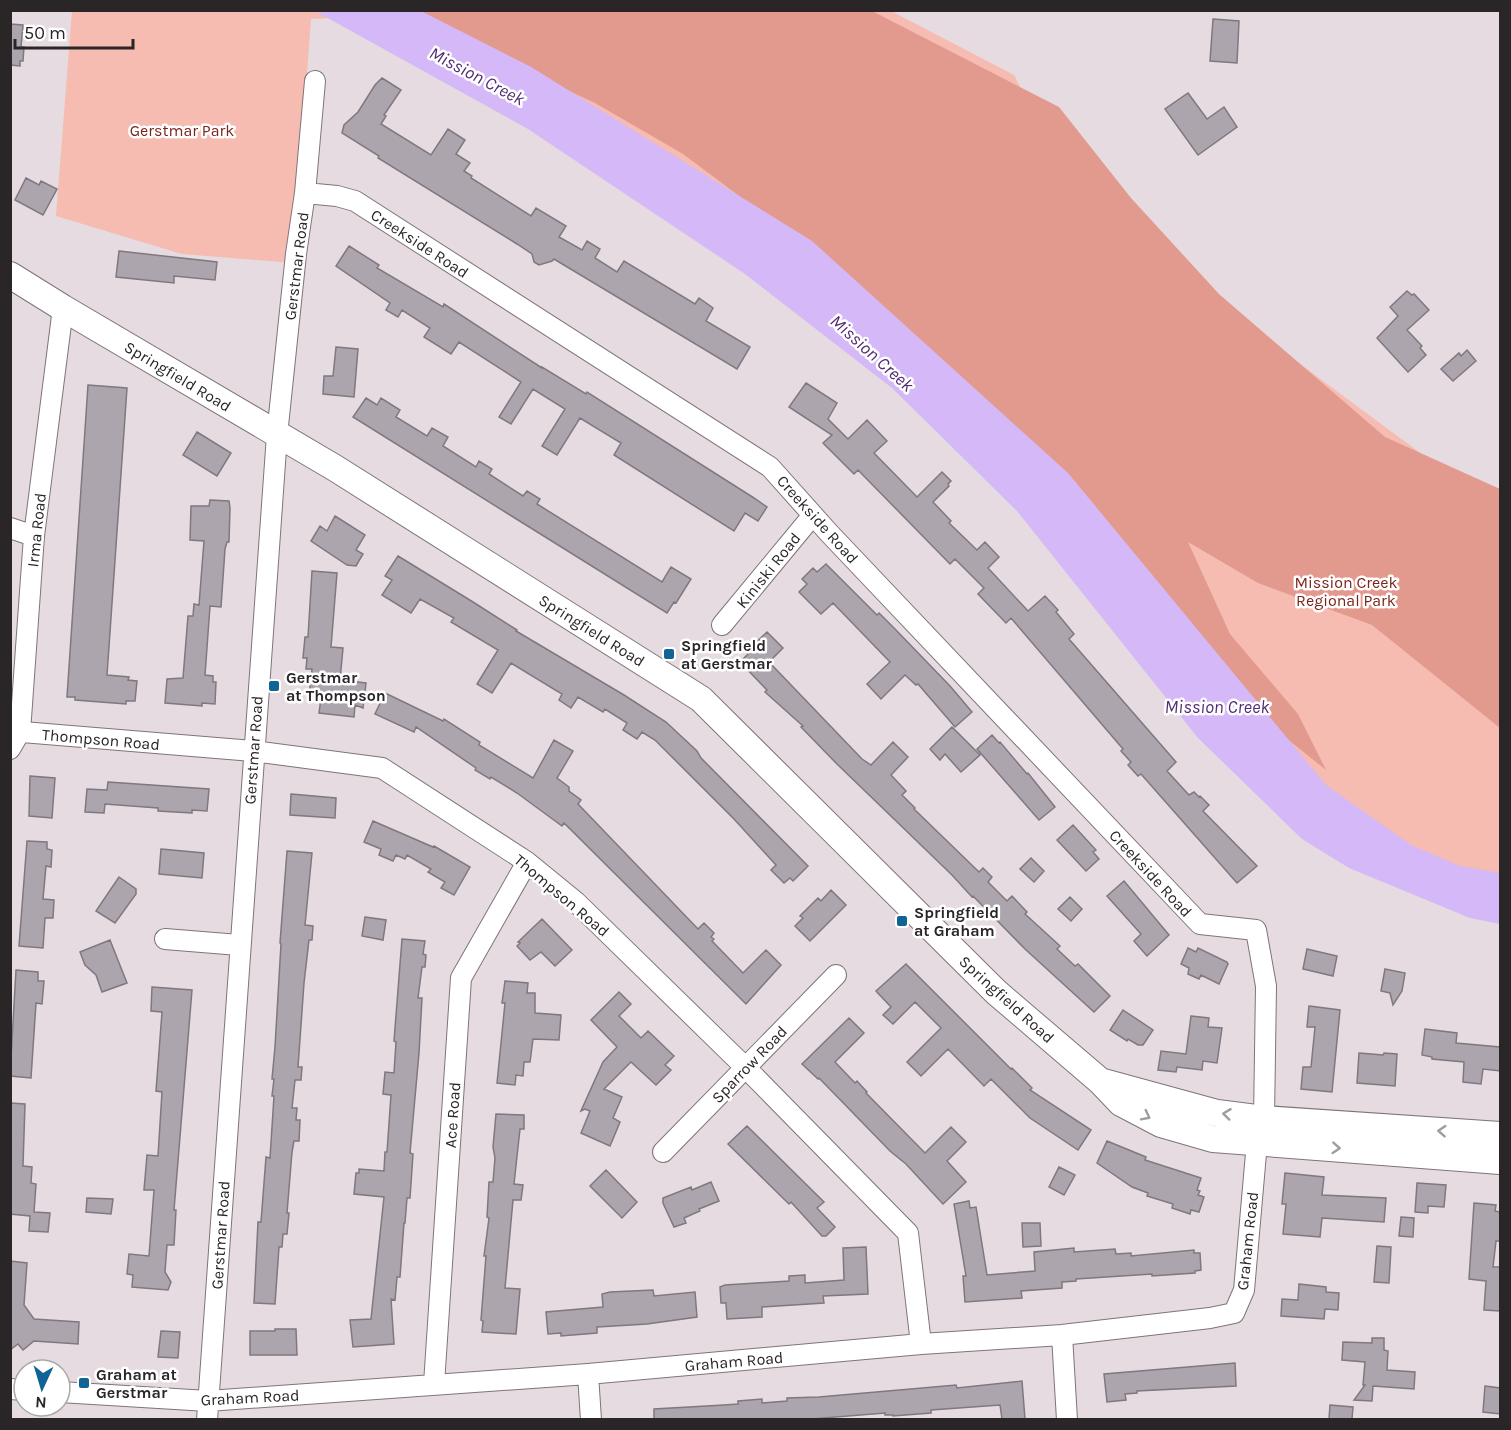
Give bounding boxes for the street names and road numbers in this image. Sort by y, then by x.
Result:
street label: Creekside Road [367,205,472,282]
street label: Gerstmar Road [280,211,313,321]
street label: Springfield Road [121,337,235,416]
street label: Creekside Road [773,471,862,568]
street label: Irma Road [23,492,50,568]
street label: Kiniski Road [732,529,805,612]
street label: Springfield Road [535,590,648,671]
street label: Gerstmar Road [240,695,267,805]
street label: Thompson Road [41,725,161,754]
street label: Creekside Road [1105,826,1196,921]
street label: Thompson Road [510,850,613,941]
street label: Springfield Road [955,952,1058,1047]
street label: Sparrow Road [708,1022,791,1107]
street label: Ace Road [441,1081,464,1149]
street label: Gerstmar Road [207,1180,234,1290]
street label: Graham Road [1233,1191,1262,1291]
street label: Graham Road [684,1348,784,1375]
street label: Graham Road [200,1385,300,1410]

